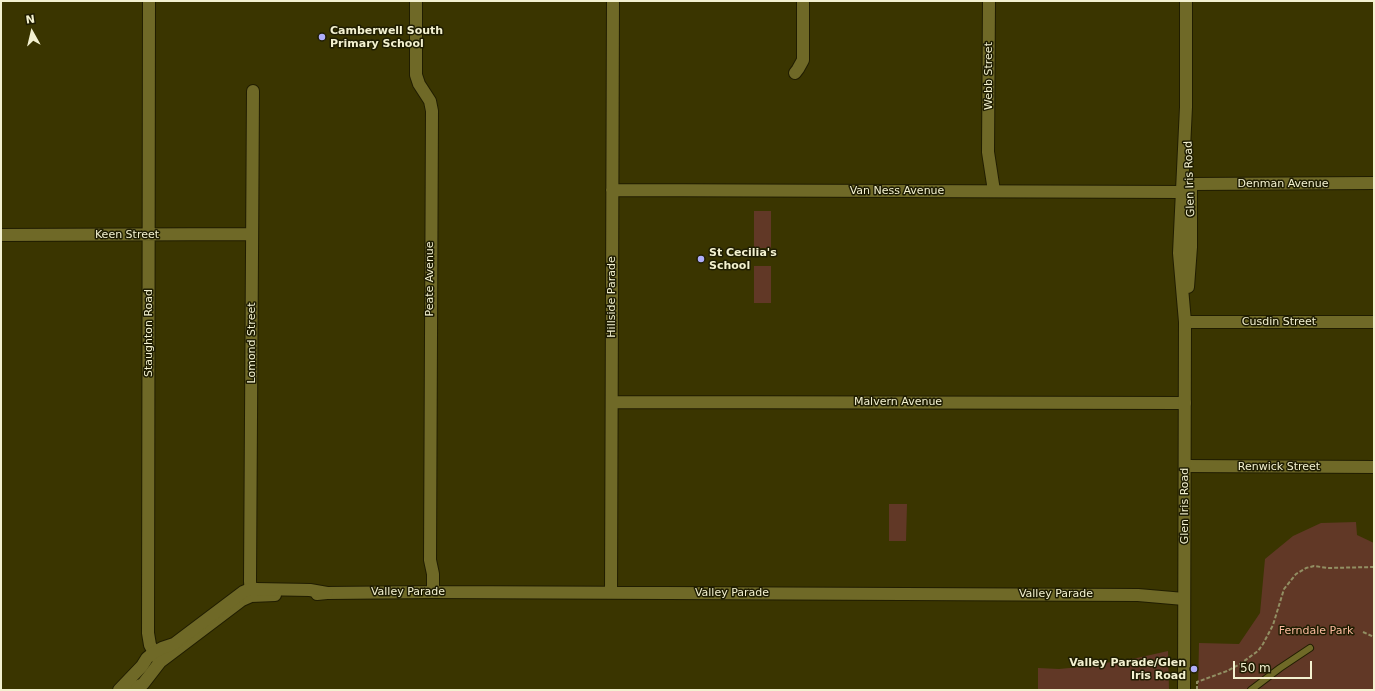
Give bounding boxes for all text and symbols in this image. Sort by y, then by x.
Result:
north arrow [12,12,52,52]
text: N [25,13,36,27]
place label: Camberwell South Primary School [330,24,443,50]
marker: Camberwell South Primary School [317,32,327,42]
street label: Webb Street [982,42,996,110]
street label: Glen Iris Road [1182,141,1198,217]
street label: Denman Avenue [1237,177,1329,191]
street label: Van Ness Avenue [850,184,944,198]
street label: Keen Street [95,228,159,242]
street label: Peate Avenue [423,241,437,317]
place label: St Cecilia's School [709,246,777,272]
marker: St Cecilia's School [696,254,706,264]
street label: Hillside Parade [605,256,619,338]
street label: Staughton Road [142,289,156,377]
street label: Lomond Street [245,303,259,383]
street label: Cusdin Street [1242,315,1316,329]
street label: Malvern Avenue [854,395,942,409]
street label: Renwick Street [1238,460,1320,474]
street label: Glen Iris Road [1178,468,1192,544]
street label: Valley Parade [371,585,445,599]
street label: Valley Parade [695,586,769,600]
street label: Valley Parade [1019,587,1093,601]
park label: Ferndale Park [1279,624,1353,638]
scale bar [1235,653,1314,679]
place label: Valley Parade/Glen Iris Road [1069,656,1186,682]
text: 50 m [1240,661,1271,675]
marker: Valley Parade/Glen Iris Road [1189,664,1199,674]

